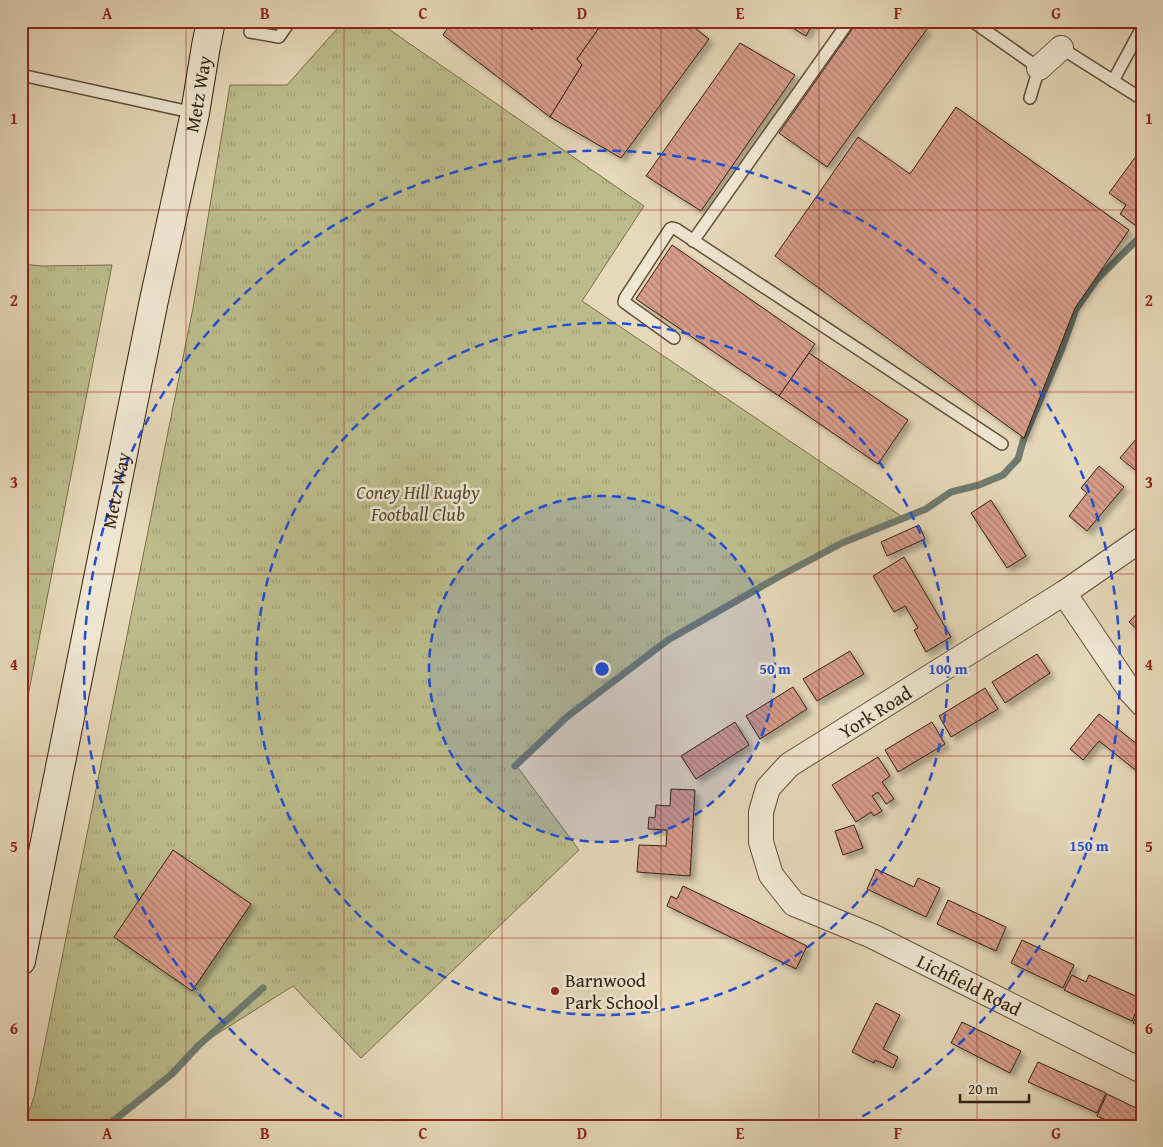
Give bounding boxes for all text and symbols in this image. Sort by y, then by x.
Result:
text: A [102,1,113,25]
text: B [260,1,270,25]
text: C [418,1,428,25]
text: D [577,1,587,25]
text: E [736,1,745,25]
text: F [894,1,902,25]
text: G [1051,1,1061,25]
street label: Metz Way [177,53,218,135]
text: 1 [10,106,18,130]
text: 1 [1145,106,1153,130]
text: 2 [10,288,18,312]
text: 2 [1145,288,1153,312]
street label: Metz Way [94,449,137,531]
text: 3 [10,470,18,494]
text: 3 [1145,470,1153,494]
park label: Coney Hill Rugby Football Club [356,478,480,528]
text: 4 [10,652,18,676]
text: 4 [1145,652,1153,676]
text: 50 m [759,658,791,679]
text: 100 m [928,658,968,679]
centre of rings [593,660,611,678]
street label: York Road [833,678,918,745]
text: 5 [10,834,18,858]
text: 5 [1145,834,1153,858]
text: 150 m [1069,835,1109,856]
street label: Lichfield Road [912,947,1027,1023]
place label: Barnwood Park School [565,966,659,1016]
marker: Barnwood Park School [549,985,561,997]
text: 6 [10,1016,18,1040]
text: 6 [1145,1016,1153,1040]
scale bar [960,1072,1029,1104]
text: 20 m [968,1078,999,1099]
text: A [102,1121,113,1145]
text: B [260,1121,270,1145]
text: C [418,1121,428,1145]
text: D [577,1121,587,1145]
text: E [736,1121,745,1145]
text: F [894,1121,902,1145]
text: G [1051,1121,1061,1145]

